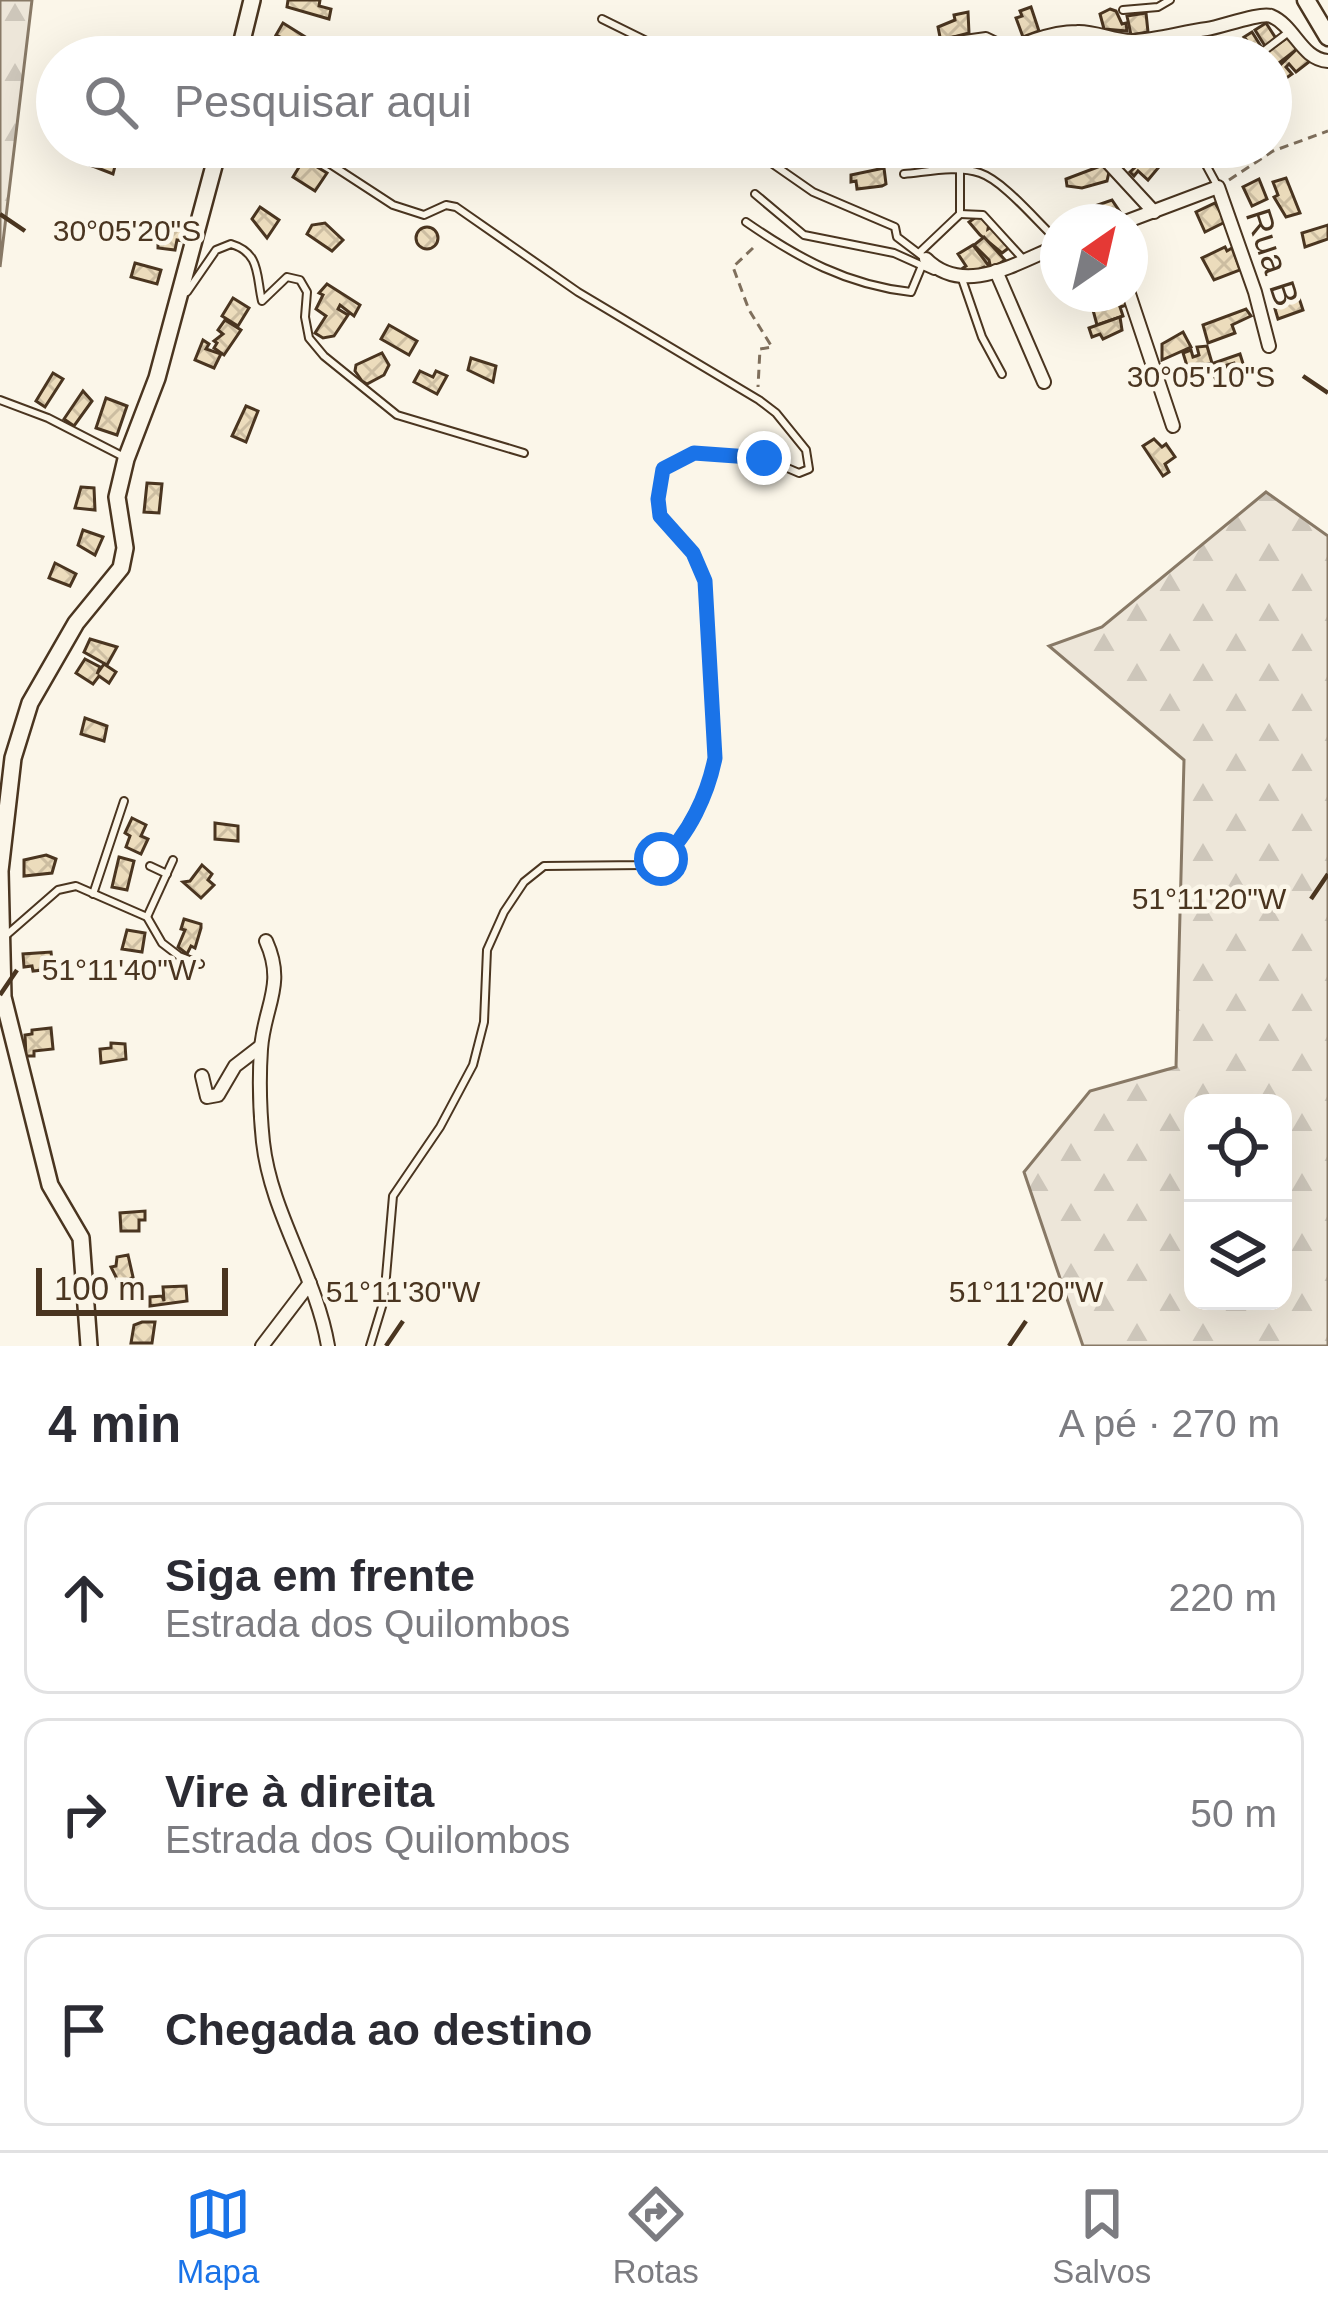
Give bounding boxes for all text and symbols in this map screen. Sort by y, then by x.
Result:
search box [36,36,1292,168]
icon: search [78,69,144,135]
text: Pesquisar aqui [174,76,472,127]
street label: Rua B [1238,203,1307,311]
north arrow [1040,204,1148,312]
text: 30°05'20"S [53,214,201,247]
text: 30°05'10"S [1127,360,1275,393]
route end [737,431,791,485]
route start [634,832,688,886]
text: 51°11'20"W [1132,882,1287,915]
text: 51°11'40"W [42,953,197,986]
map controls [1184,1094,1292,1310]
button: locate [1184,1094,1292,1202]
button: layers [1184,1202,1292,1310]
scale bar [36,1262,228,1315]
text: 100 m [54,1270,146,1307]
text: 51°11'30"W [326,1275,481,1308]
text: 51°11'20"W [949,1275,1104,1308]
text: 4 min [48,1396,181,1453]
text: A pé · 270 m [1059,1402,1280,1445]
text: Siga em frente [165,1550,475,1601]
icon: ahead [51,1565,117,1631]
text: 220 m [1169,1576,1277,1619]
text: Estrada dos Quilombos [165,1602,570,1645]
text: Vire à direita [165,1766,434,1817]
icon: right [51,1781,117,1847]
text: 50 m [1190,1792,1277,1835]
text: Estrada dos Quilombos [165,1818,570,1861]
icon: arrive [51,1997,117,2063]
text: Chegada ao destino [165,2004,593,2055]
tab: Mapa [177,2181,259,2291]
tab: Rotas [613,2181,699,2291]
tab: Salvos [1052,2181,1151,2291]

